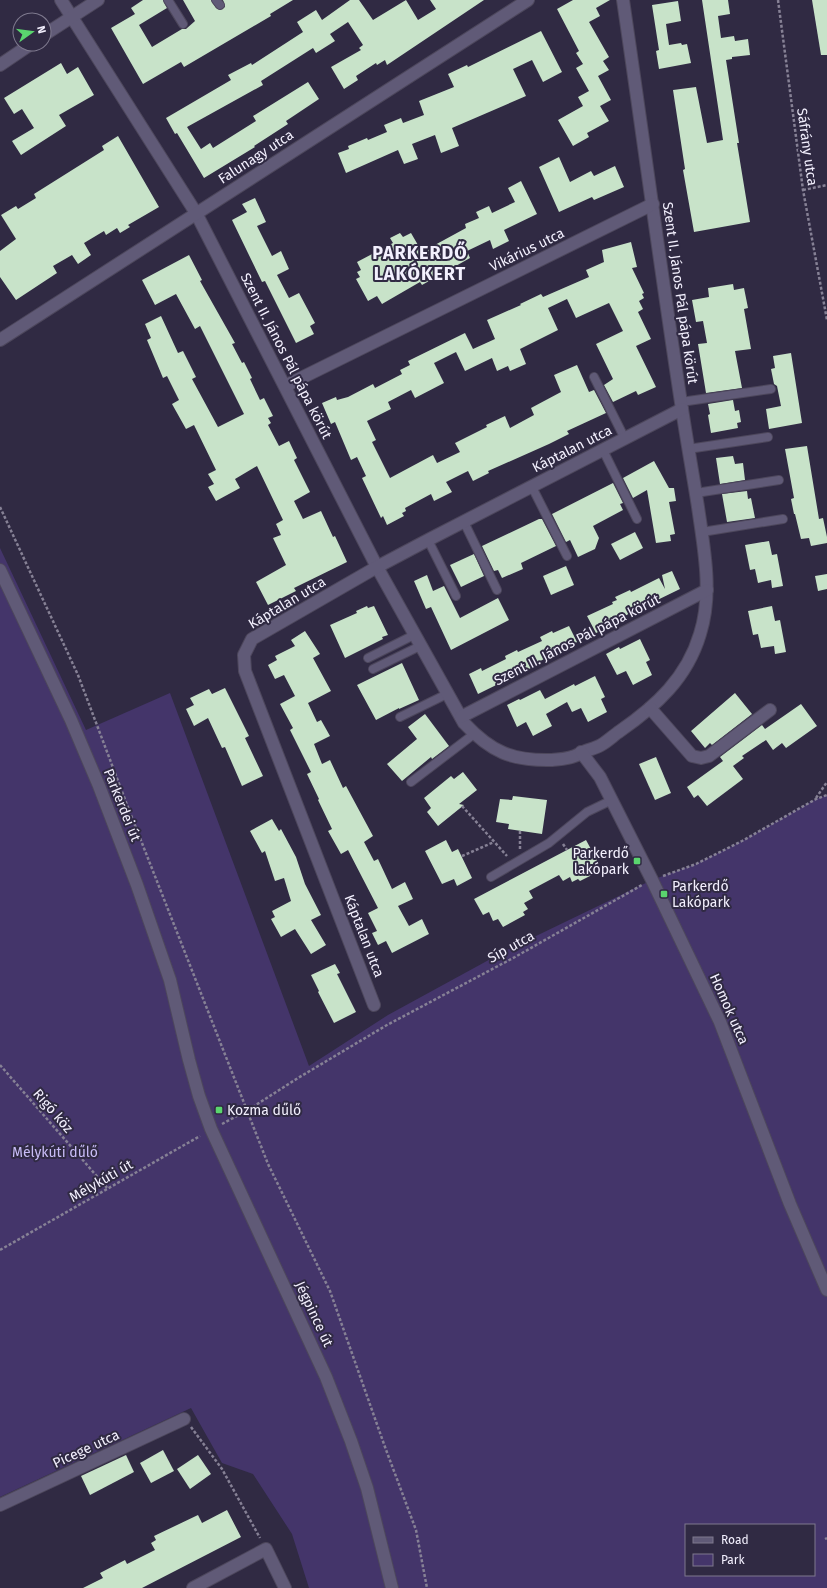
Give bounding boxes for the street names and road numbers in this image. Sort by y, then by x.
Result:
street label: Sáfrány utca [793,107,821,187]
street label: Falunagy utca [215,126,297,188]
street label: Szent II. János Pál pápa körút [659,201,701,386]
street label: Vikárius utca [487,225,567,275]
street label: Szent II. János Pál pápa körút [237,270,336,443]
street label: Káptalan utca [529,422,615,476]
street label: Káptalan utca [245,573,329,633]
street label: Szent II. János Pál pápa körút [491,590,664,689]
street label: Parkerdei út [100,766,145,845]
street label: Káptalan utca [340,892,388,980]
street label: Síp utca [485,927,537,967]
street label: Homok utca [706,971,752,1047]
street label: Rigó köz [29,1086,77,1136]
street label: Mélykúti út [66,1156,137,1206]
street label: Jégpince út [291,1278,337,1350]
street label: Picege utca [50,1426,122,1472]

